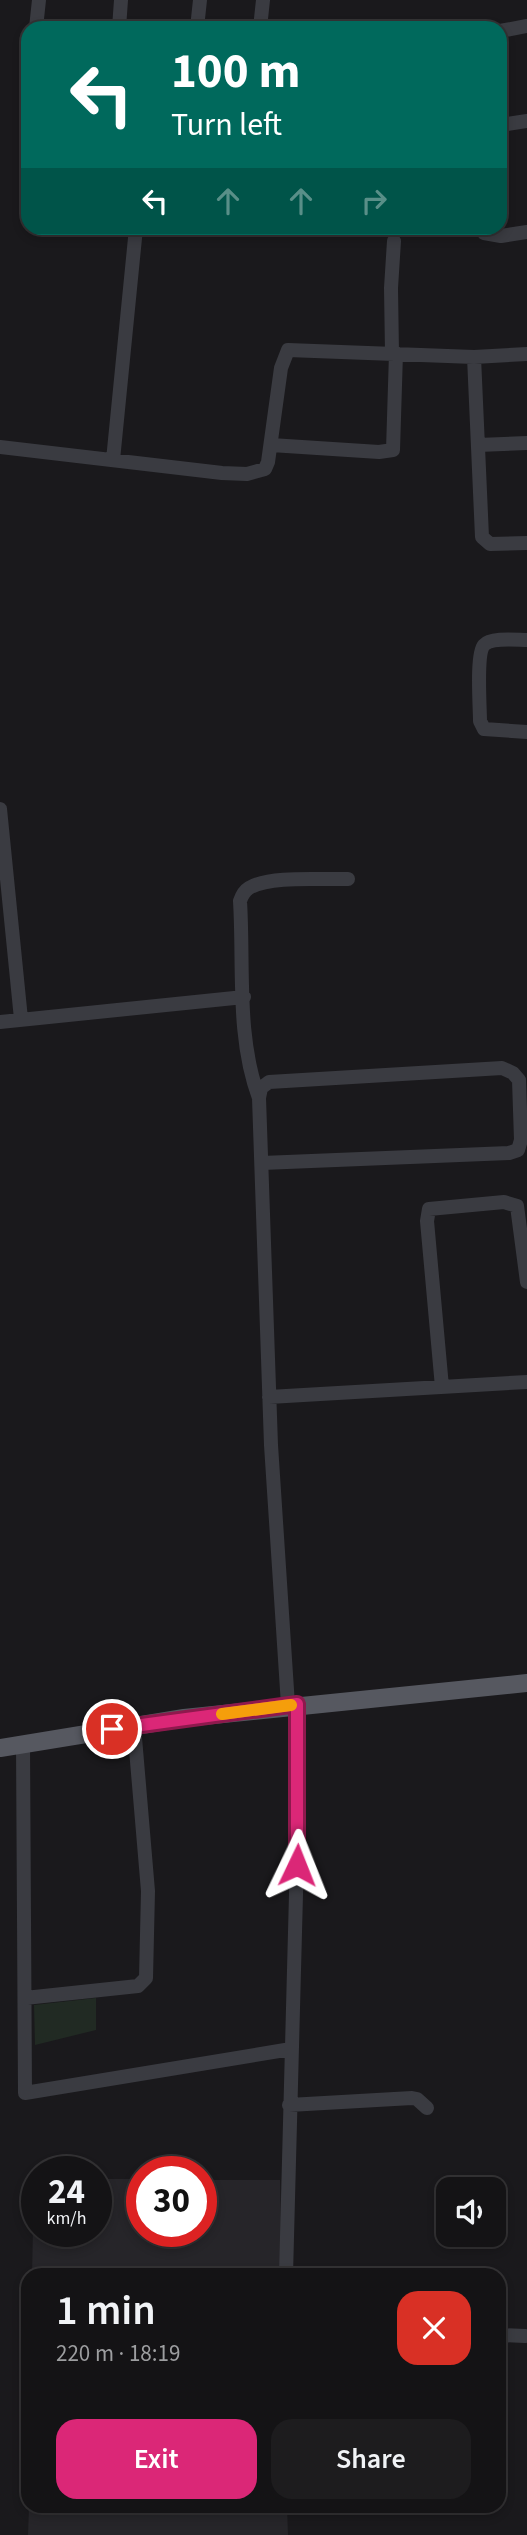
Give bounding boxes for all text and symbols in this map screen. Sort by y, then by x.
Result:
text: 100 m [171,37,300,107]
icon: left [56,49,147,140]
text: Turn left [171,102,282,148]
icon: left [136,182,174,220]
icon: ahead [209,182,247,220]
icon: ahead [282,182,320,220]
icon: right [355,182,393,220]
pin [82,1699,142,1759]
icon: arrive [93,1710,131,1748]
position arrow [260,1828,334,1902]
speed limit sign: 30 [126,2156,217,2247]
text: 24 [48,2167,85,2217]
map controls [436,2177,506,2247]
button: sound [436,2177,506,2247]
text: km/h [47,2206,86,2231]
text: 1 min [56,2281,156,2341]
button: close [397,2291,471,2365]
text: 220 m · 18:19 [56,2337,180,2370]
button: Exit [56,2419,257,2499]
button: Share [271,2419,471,2499]

